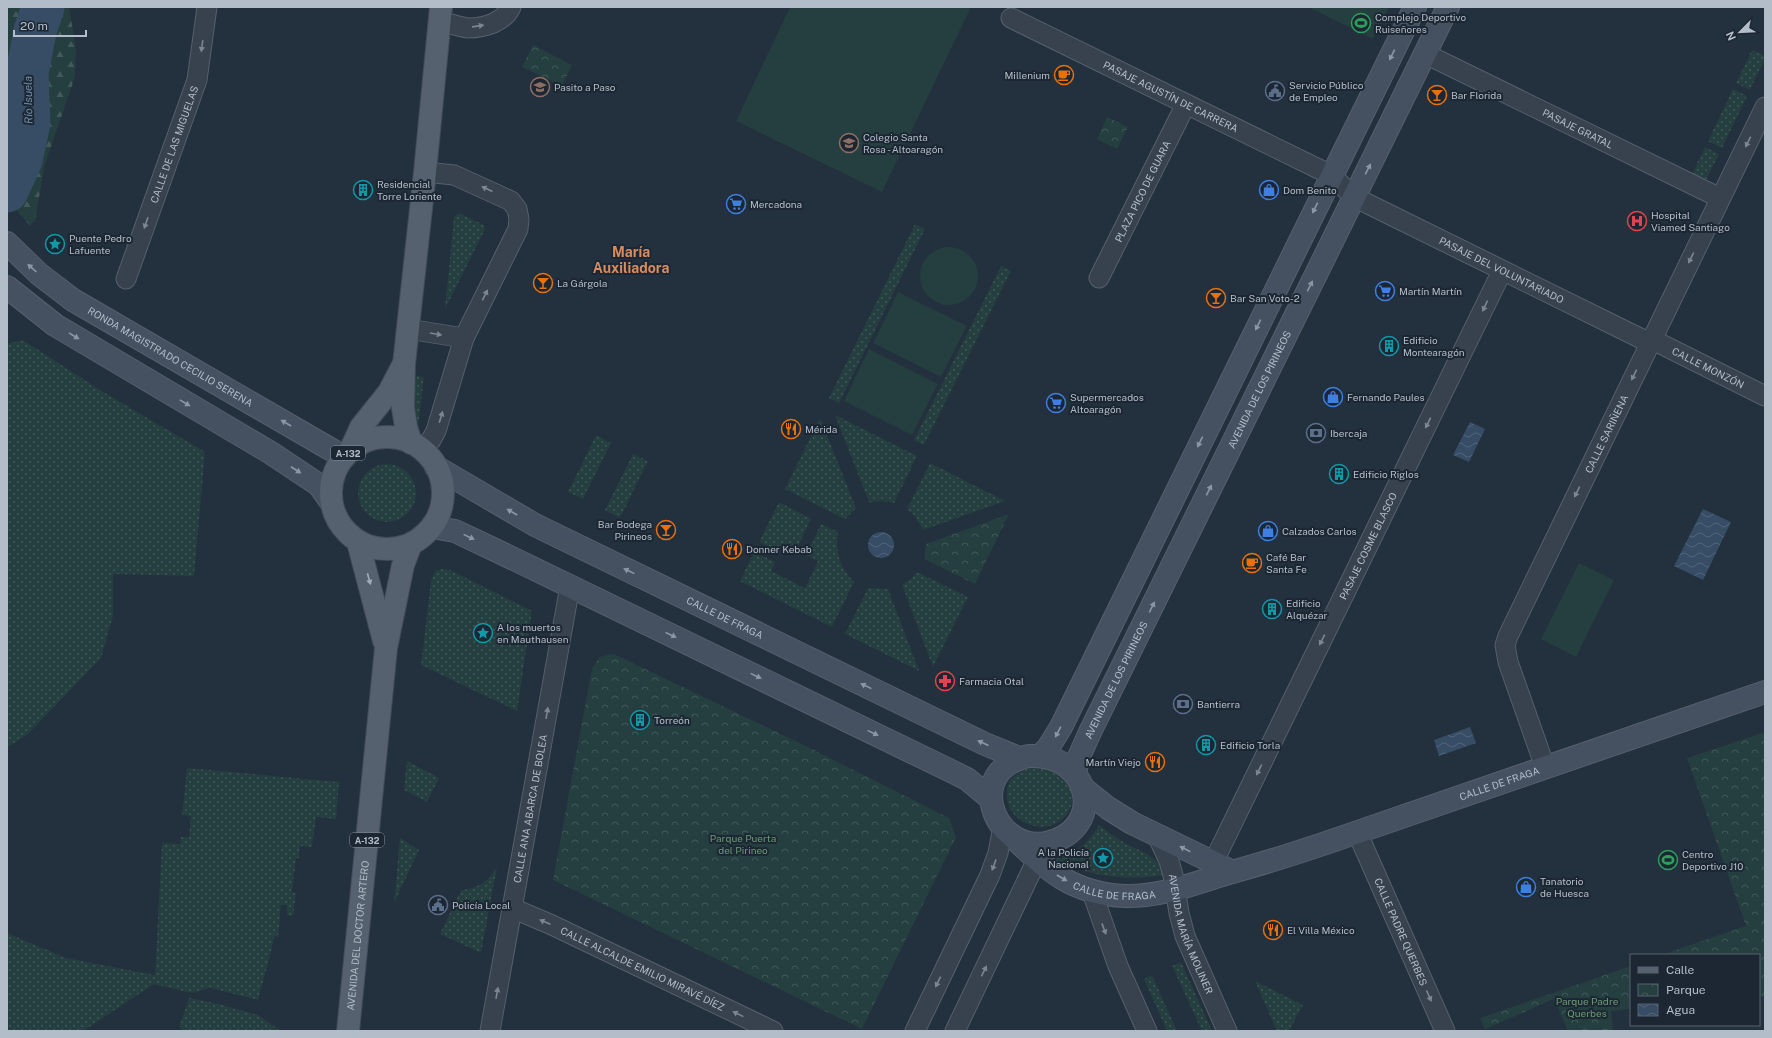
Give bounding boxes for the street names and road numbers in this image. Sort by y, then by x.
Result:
street label: PASAJE AGUSTÍN DE CARRERA [1101,58,1240,135]
street label: CALLE DE LAS MIGUELAS [148,84,201,205]
street label: PASAJE GRATAL [1541,106,1615,151]
street label: PLAZA PICO DE GUARA [1112,138,1173,244]
street label: PASAJE DEL VOLUNTARIADO [1437,234,1566,306]
street label: RONDA MAGISTRADO CECILIO SERENA [86,304,255,409]
street label: AVENIDA DE LOS PIRINEOS [1225,328,1293,450]
street label: CALLE MONZÓN [1670,345,1746,391]
street label: CALLE SARIÑENA [1582,392,1630,475]
road number: A-132 [331,446,365,460]
street label: PASAJE COSME BLASCO [1337,490,1399,601]
street label: CALLE DE FRAGA [685,594,765,641]
street label: AVENIDA DE LOS PIRINEOS [1082,619,1150,741]
street label: CALLE ANA ABARCA DE BOLEA [511,733,549,884]
street label: CALLE DE FRAGA [1458,764,1541,803]
road number: A-132 [350,833,384,847]
street label: AVENIDA DEL DOCTOR ARTERO [344,860,371,1011]
street label: AVENIDA MARÍA MOLINER [1167,873,1216,996]
street label: CALLE PADRE QUERBES [1372,876,1430,988]
street label: CALLE DE FRAGA [1071,879,1157,902]
street label: CALLE ALCALDE EMILIO MIRAVÉ DÍEZ [559,924,727,1013]

